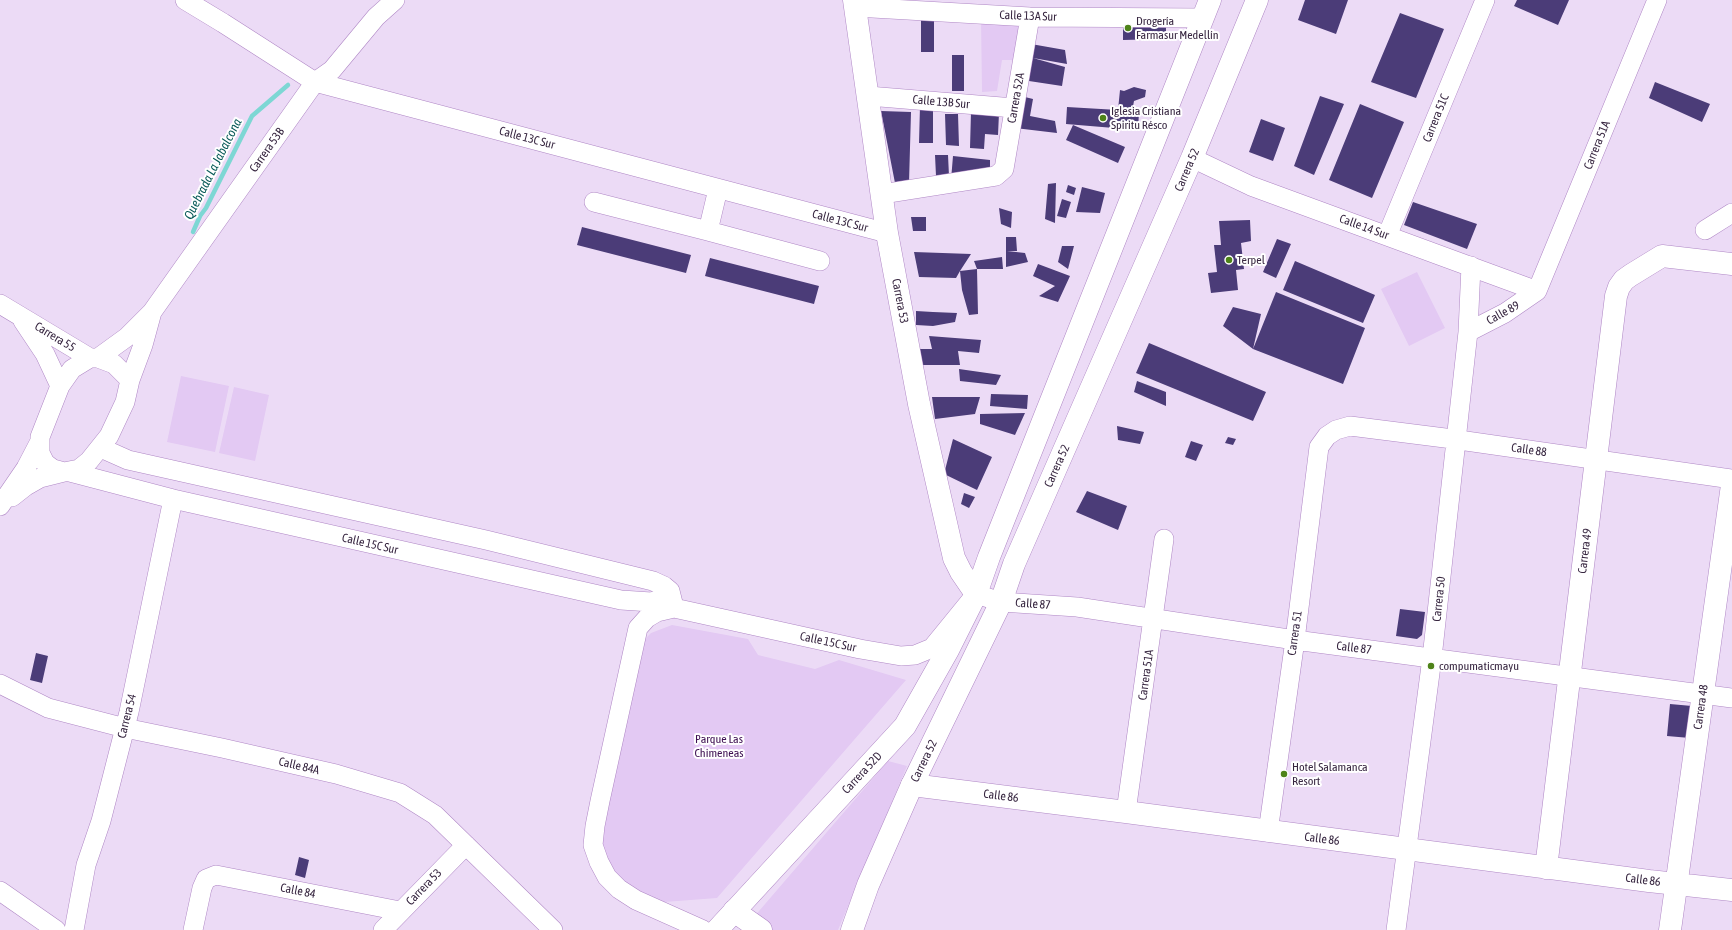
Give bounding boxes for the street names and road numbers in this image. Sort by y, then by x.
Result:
street label: Calle 13A Sur [999,8,1057,24]
street label: Carrera 52A [1004,72,1028,124]
street label: Calle 13B Sur [912,92,970,112]
street label: Carrera 51C [1420,92,1452,144]
street label: Carrera 51A [1581,119,1613,171]
street label: Calle 13C Sur [498,124,556,152]
street label: Carrera 53B [246,125,288,175]
street label: Carrera 52 [1172,146,1202,194]
street label: Calle 13C Sur [811,207,869,235]
street label: Calle 14 Sur [1337,211,1391,243]
street label: Carrera 53 [889,277,911,325]
street label: Calle 89 [1484,298,1522,328]
street label: Carrera 55 [32,319,78,355]
street label: Calle 88 [1510,440,1548,460]
street label: Carrera 52 [1041,442,1073,490]
street label: Carrera 49 [1575,528,1595,574]
street label: Calle 15C Sur [341,531,399,557]
street label: Carrera 50 [1429,576,1449,622]
street label: Calle 87 [1015,596,1051,612]
street label: Carrera 51 [1285,610,1305,656]
street label: Calle 15C Sur [799,629,857,655]
street label: Calle 87 [1335,639,1373,657]
street label: Carrera 51A [1135,649,1157,701]
street label: Carrera 48 [1691,684,1711,730]
street label: Carrera 54 [115,692,139,740]
street label: Carrera 52 [908,737,940,785]
street label: Carrera 52D [839,749,885,797]
street label: Calle 84A [277,754,321,778]
street label: Calle 86 [982,787,1020,805]
street label: Calle 86 [1303,830,1341,848]
street label: Carrera 53 [403,866,445,908]
street label: Calle 86 [1624,871,1662,889]
street label: Calle 84 [279,881,317,901]

